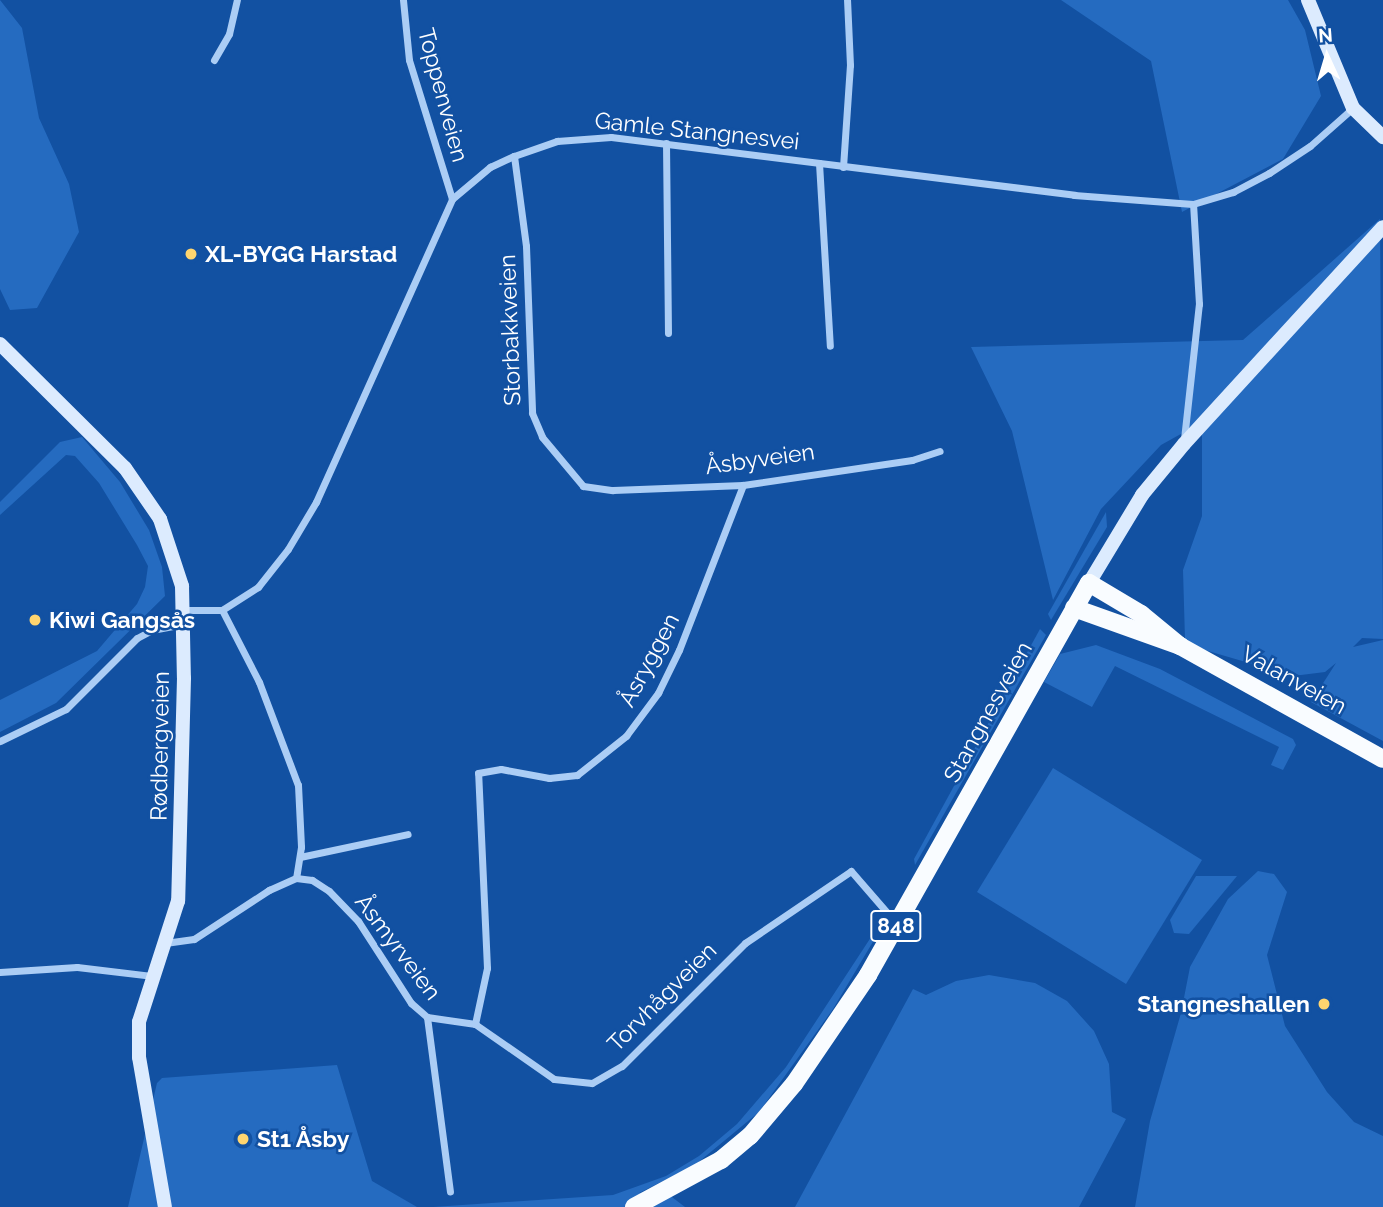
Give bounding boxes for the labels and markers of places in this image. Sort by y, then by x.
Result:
place label: XL-BYGG Harstad [205,240,397,268]
marker: XL-BYGG Harstad [183,246,199,262]
place label: Kiwi Gangsås [49,606,195,634]
marker: Kiwi Gangsås [27,612,43,628]
place label: Stangneshallen [1137,990,1310,1018]
marker: Stangneshallen [1316,996,1332,1012]
place label: St1 Åsby [257,1125,350,1153]
marker: St1 Åsby [235,1131,251,1147]

